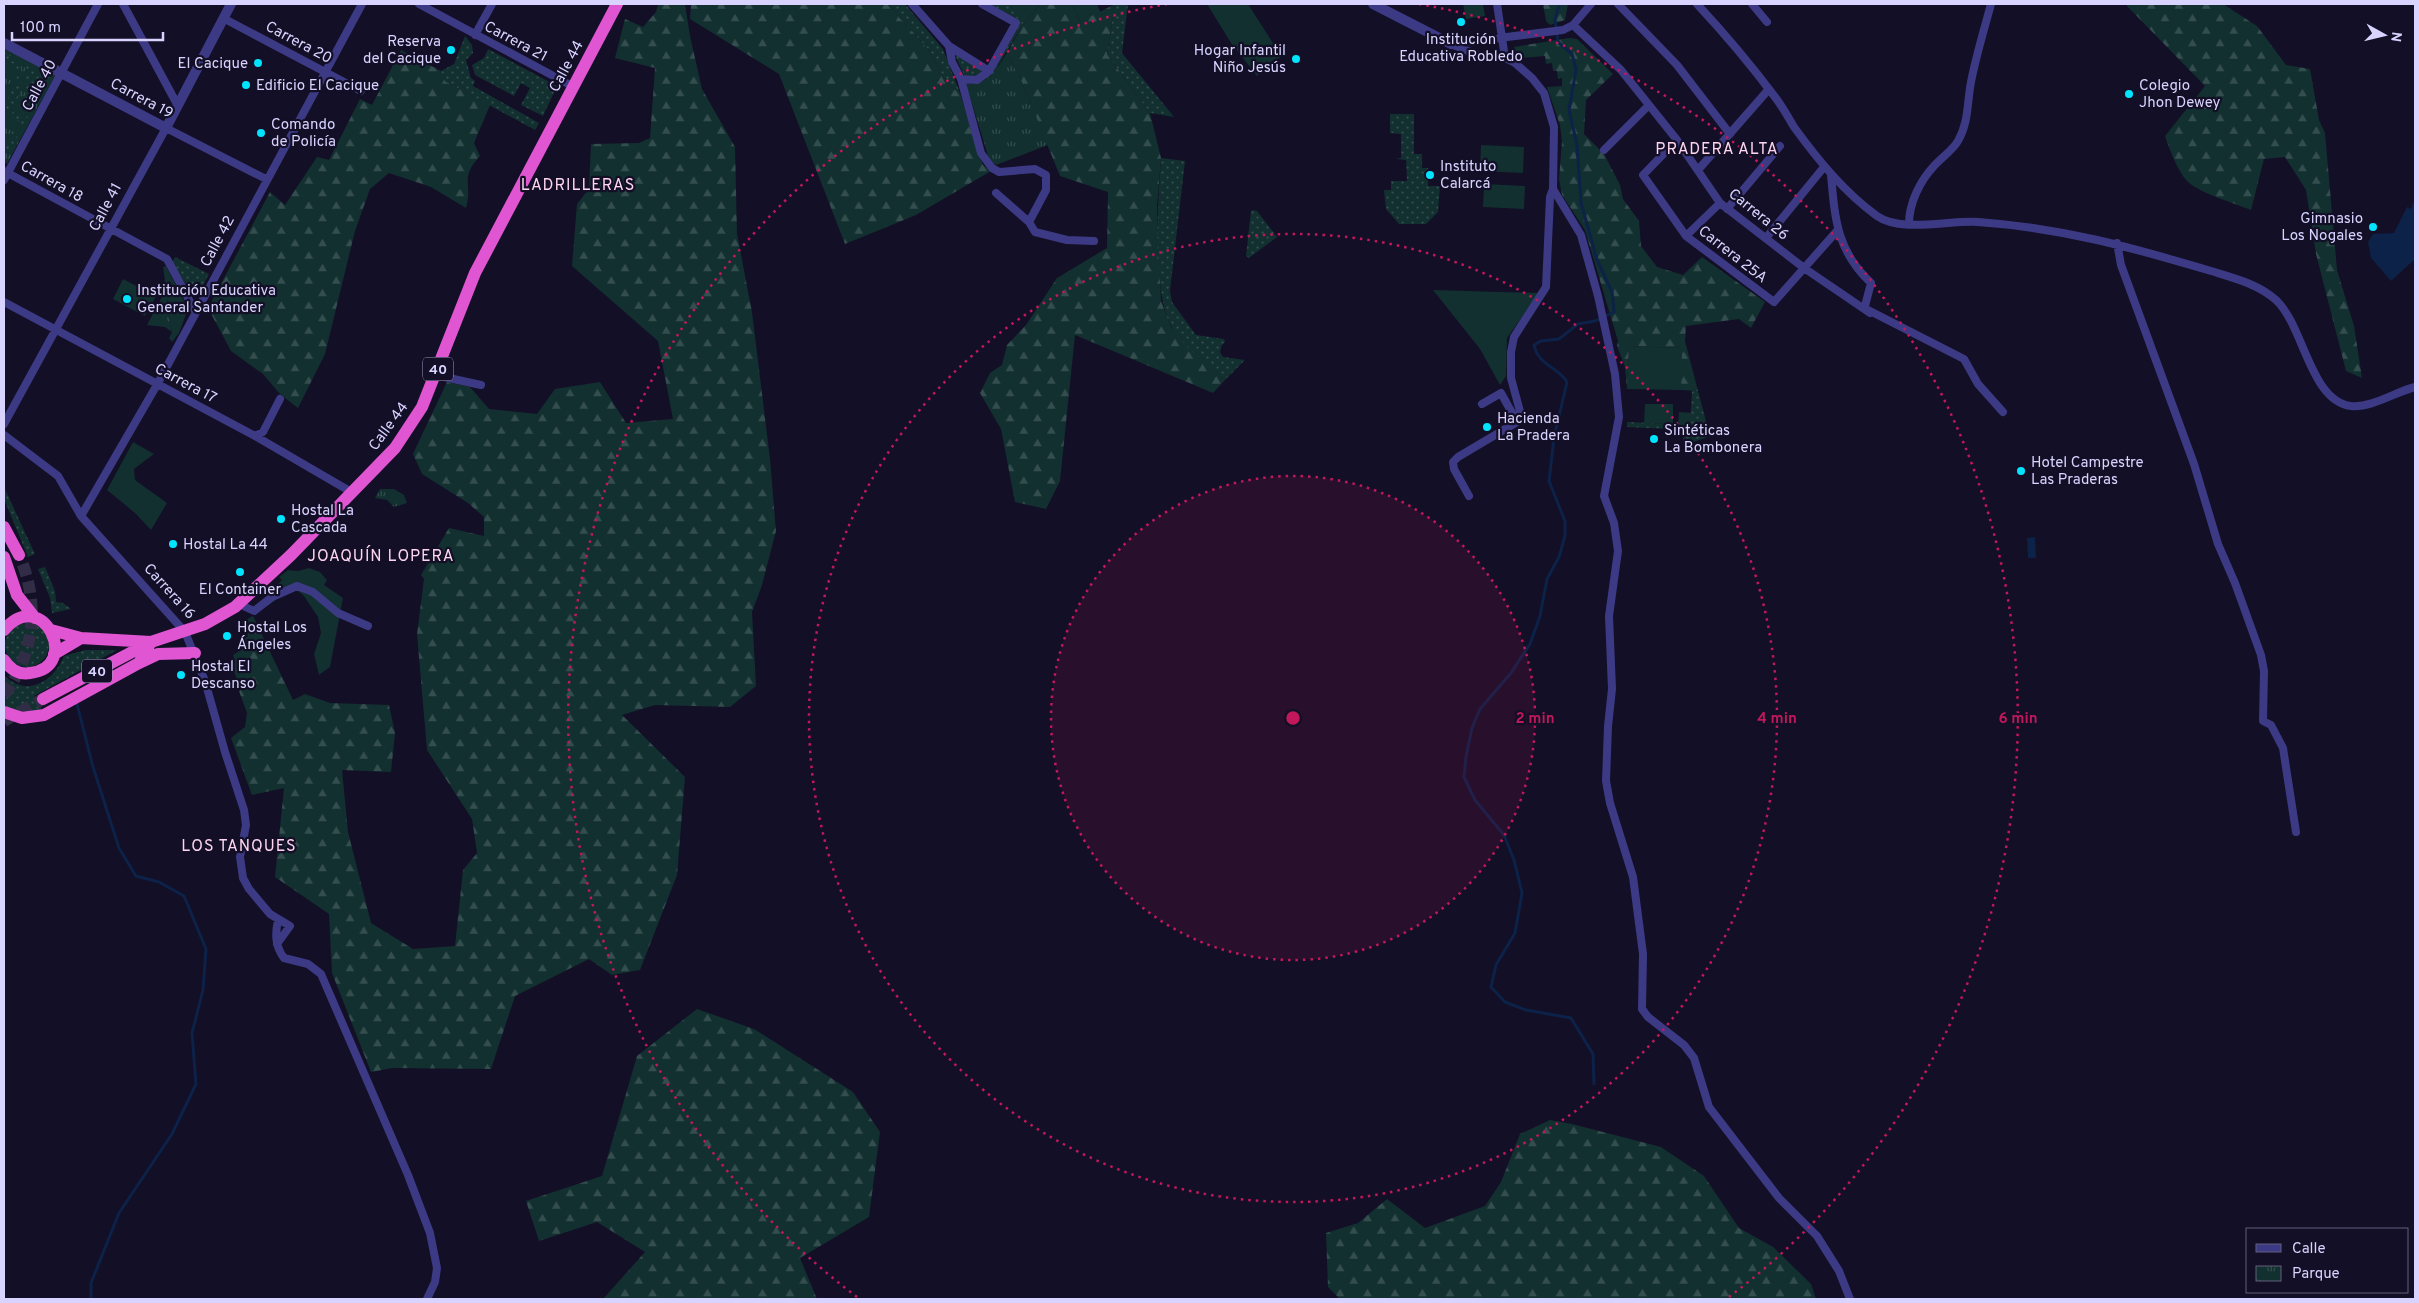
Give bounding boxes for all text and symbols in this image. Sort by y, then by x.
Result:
scale bar [12,10,164,42]
north arrow [2359,10,2409,60]
marker: Institución Educativa Robledo [1455,16,1467,28]
street label: Carrera 20 [262,18,335,69]
street label: Carrera 21 [480,18,550,67]
text: 100 m [20,19,61,38]
text: N [2386,30,2405,43]
place label: Institución Educativa Robledo [1399,31,1523,67]
place label: Reserva del Cacique [363,33,441,69]
street label: Calle 44 [546,38,589,96]
place label: Hogar Infantil Niño Jesús [1194,42,1286,78]
marker: Reserva del Cacique [445,44,457,56]
marker: Hogar Infantil Niño Jesús [1290,53,1302,65]
place label: El Cacique [178,55,248,74]
street label: Calle 40 [19,57,62,115]
marker: El Cacique [252,57,264,69]
street label: Carrera 19 [106,75,176,124]
place label: Edificio El Cacique [256,77,379,96]
place label: Colegio Jhon Dewey [2139,77,2220,113]
marker: Edificio El Cacique [240,79,252,91]
marker: Colegio Jhon Dewey [2123,88,2135,100]
place label: Comando de Policía [271,116,336,152]
marker: Comando de Policía [255,127,267,139]
district label: PRADERA ALTA [1655,140,1779,160]
street label: Carrera 18 [17,157,86,207]
place label: Instituto Calarcá [1440,158,1496,194]
marker: Instituto Calarcá [1424,169,1436,181]
district label: LADRILLERAS [521,176,635,196]
street label: Calle 41 [86,180,127,235]
street label: Carrera 26 [1724,185,1792,245]
place label: Gimnasio Los Nogales [2281,210,2363,246]
street label: Calle 42 [197,213,240,271]
marker: Gimnasio Los Nogales [2367,221,2379,233]
street label: Carrera 25A [1694,222,1770,288]
place label: Institución Educativa General Santander [137,282,276,318]
marker: Institución Educativa General Santander [121,293,133,305]
road number: 40 [423,358,453,380]
street label: Carrera 17 [151,360,220,409]
street label: Calle 44 [365,399,413,455]
place label: Hacienda La Pradera [1497,410,1570,446]
marker: Hacienda La Pradera [1481,421,1493,433]
place label: Sintéticas La Bombonera [1664,422,1762,458]
marker: Sintéticas La Bombonera [1648,433,1660,445]
place label: Hotel Campestre Las Praderas [2031,454,2144,490]
marker: Hotel Campestre Las Praderas [2015,465,2027,477]
place label: Hostal La Cascada [291,502,354,538]
marker: Hostal La Cascada [275,513,287,525]
place label: Hostal La 44 [183,536,268,555]
marker: Hostal La 44 [167,538,179,550]
district label: JOAQUÍN LOPERA [307,545,455,567]
street label: Carrera 16 [139,560,199,624]
marker: El Container [234,566,246,578]
place label: El Container [199,581,282,600]
place label: Hostal Los Ángeles [237,619,307,655]
marker: Hostal Los Ángeles [221,630,233,642]
place label: Hostal El Descanso [191,658,255,694]
road number: 40 [82,659,112,682]
marker: Hostal El Descanso [175,669,187,681]
centre of rings [1284,709,1302,727]
text: 2 min [1515,710,1555,729]
text: 4 min [1757,710,1797,729]
text: 6 min [1998,710,2038,729]
district label: LOS TANQUES [181,837,297,857]
legend [2246,1228,2409,1293]
text: Calle [2292,1240,2326,1259]
text: Parque [2292,1265,2340,1284]

